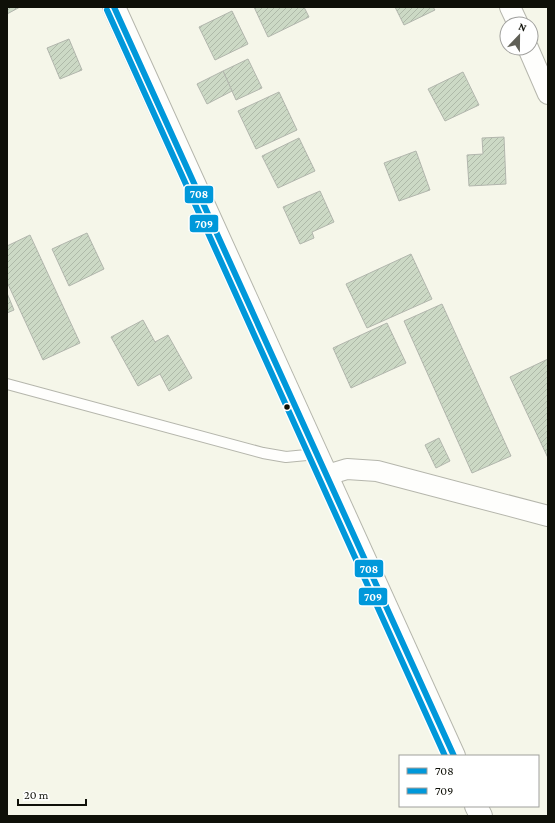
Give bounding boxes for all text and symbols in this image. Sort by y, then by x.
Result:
north arrow [499,16,539,56]
text: N [517,20,529,34]
line badge: 708 [184,185,214,204]
text: 708 [190,188,208,200]
line badge: 709 [189,214,219,233]
text: 709 [195,218,213,230]
unlabelled marker [282,402,292,412]
line badge: 708 [354,559,384,578]
text: 708 [360,563,378,575]
line badge: 709 [358,587,388,606]
text: 709 [364,591,382,603]
legend [399,755,539,807]
text: 708 [435,764,454,778]
scale bar [18,781,86,807]
text: 709 [435,784,453,798]
text: 20 m [24,788,49,802]

